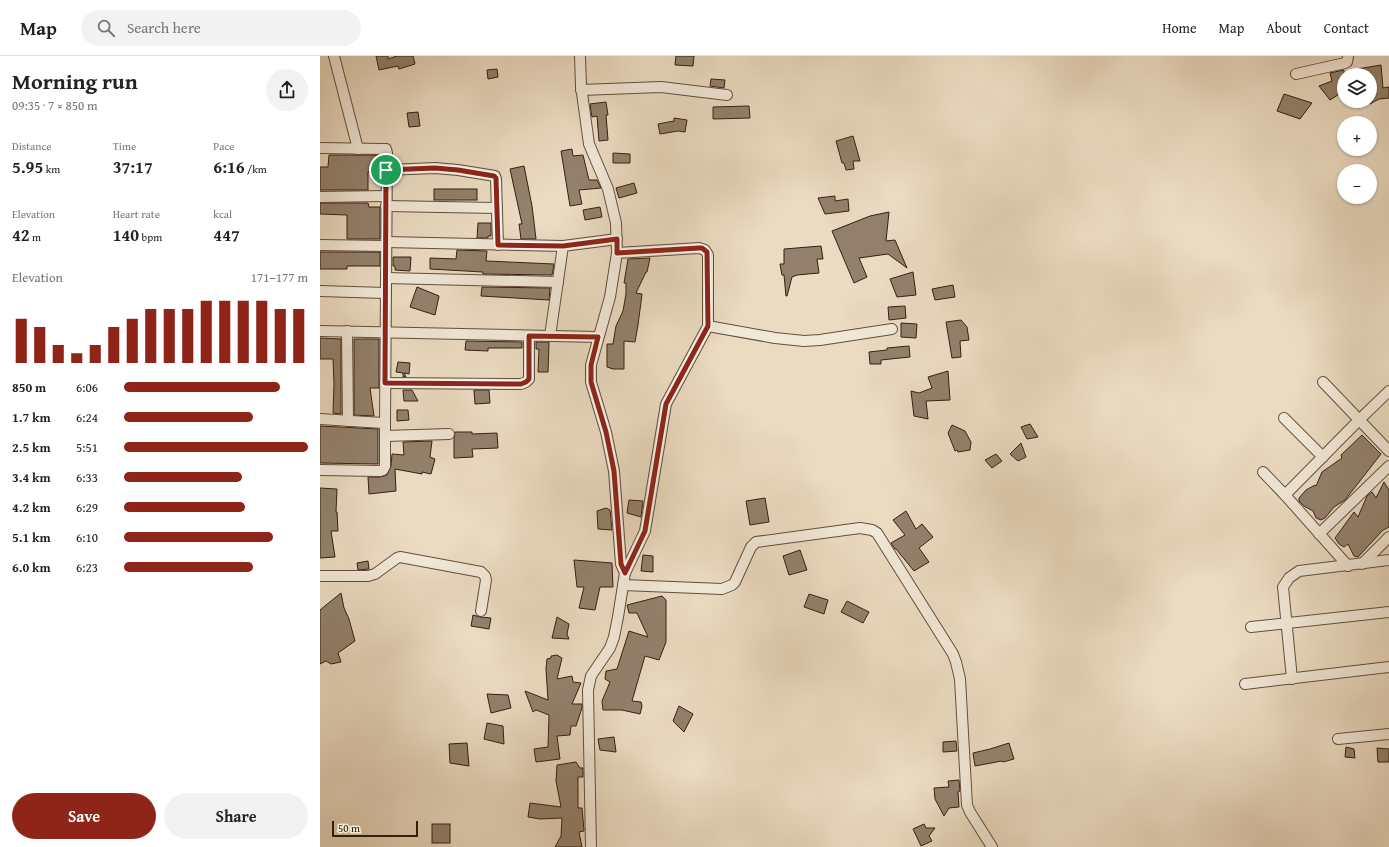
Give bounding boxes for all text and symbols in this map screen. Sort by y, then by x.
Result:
search box [81,10,361,46]
text: Map [20,14,57,42]
icon: search [95,17,117,39]
text: Search here [127,17,201,38]
text: Home [1162,18,1197,38]
text: Map [1219,18,1244,38]
text: About [1266,18,1302,38]
text: Contact [1324,18,1369,38]
text: Morning run [12,65,138,97]
map controls [1337,68,1377,204]
button: layers [1337,68,1377,108]
button: share [266,69,308,111]
text: 09:35 · 7 × 850 m [12,96,98,115]
button: + [1337,116,1377,156]
text: Distance [12,138,51,154]
text: Time [113,138,136,154]
text: Pace [213,138,234,154]
pin [369,153,403,187]
text: 5.95 [12,154,43,179]
text: 37:17 [113,154,153,179]
text: 6:16 [213,154,245,179]
icon: arrive [375,159,397,181]
text: km [43,161,60,177]
text: /km [245,161,267,177]
button: − [1337,164,1377,204]
text: Elevation [12,206,55,222]
text: Heart rate [113,206,160,222]
text: kcal [213,206,232,222]
text: 42 [12,222,30,247]
text: 140 [113,222,139,247]
text: 447 [213,222,240,247]
text: m [30,229,41,245]
text: bpm [139,229,162,245]
text: Elevation [12,268,63,287]
text: 171–177 m [251,268,308,287]
text: 850 m [12,378,46,397]
text: 6:06 [76,378,98,397]
text: 1.7 km [12,408,51,427]
text: 6:24 [76,408,98,427]
text: 2.5 km [12,438,51,457]
text: 5:51 [76,438,98,457]
text: 3.4 km [12,468,51,487]
text: 6:33 [76,468,98,487]
text: 4.2 km [12,498,51,517]
text: 6:29 [76,498,98,517]
text: 5.1 km [12,528,51,547]
text: 6:10 [76,528,98,547]
text: 6.0 km [12,558,51,577]
text: 6:23 [76,558,98,577]
button: Save [12,793,156,839]
button: Share [164,793,308,839]
scale bar [332,819,418,838]
text: 50 m [338,820,360,836]

